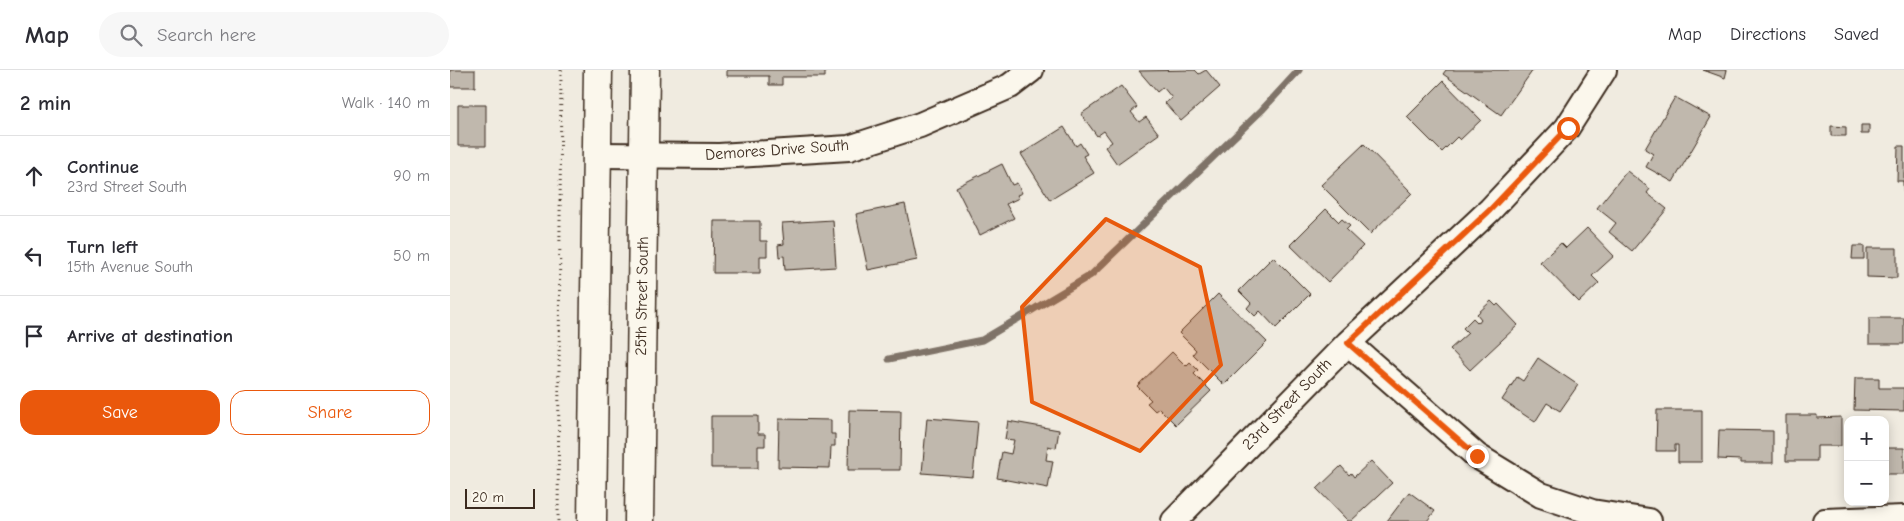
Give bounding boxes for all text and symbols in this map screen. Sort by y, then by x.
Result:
search box [99,12,449,57]
text: Map [25,21,69,49]
icon: search [117,21,145,49]
text: Search here [157,24,256,46]
text: Map [1668,24,1702,45]
text: Directions [1730,24,1806,45]
text: Saved [1834,24,1879,45]
text: 2 min [20,91,71,115]
text: Walk · 140 m [342,94,430,112]
route start [1557,117,1580,140]
street label: Demores Drive South [704,136,850,164]
text: Continue [67,156,139,178]
icon: ahead [20,162,48,190]
text: 90 m [393,167,430,185]
text: 23rd Street South [67,178,187,196]
text: Turn left [67,236,138,258]
street label: 25th Street South [632,236,652,356]
icon: left [20,242,48,270]
text: 50 m [393,247,430,265]
text: 15th Avenue South [67,258,193,276]
icon: arrive [20,322,48,350]
text: Arrive at destination [67,325,233,347]
street label: 23rd Street South [1239,355,1335,453]
button: Save [20,390,220,435]
button: Share [230,390,430,435]
map controls [1844,416,1889,506]
button: + [1844,416,1889,461]
route end [1466,445,1489,468]
button: − [1844,461,1889,506]
scale bar [465,486,535,509]
text: 20 m [472,489,504,506]

